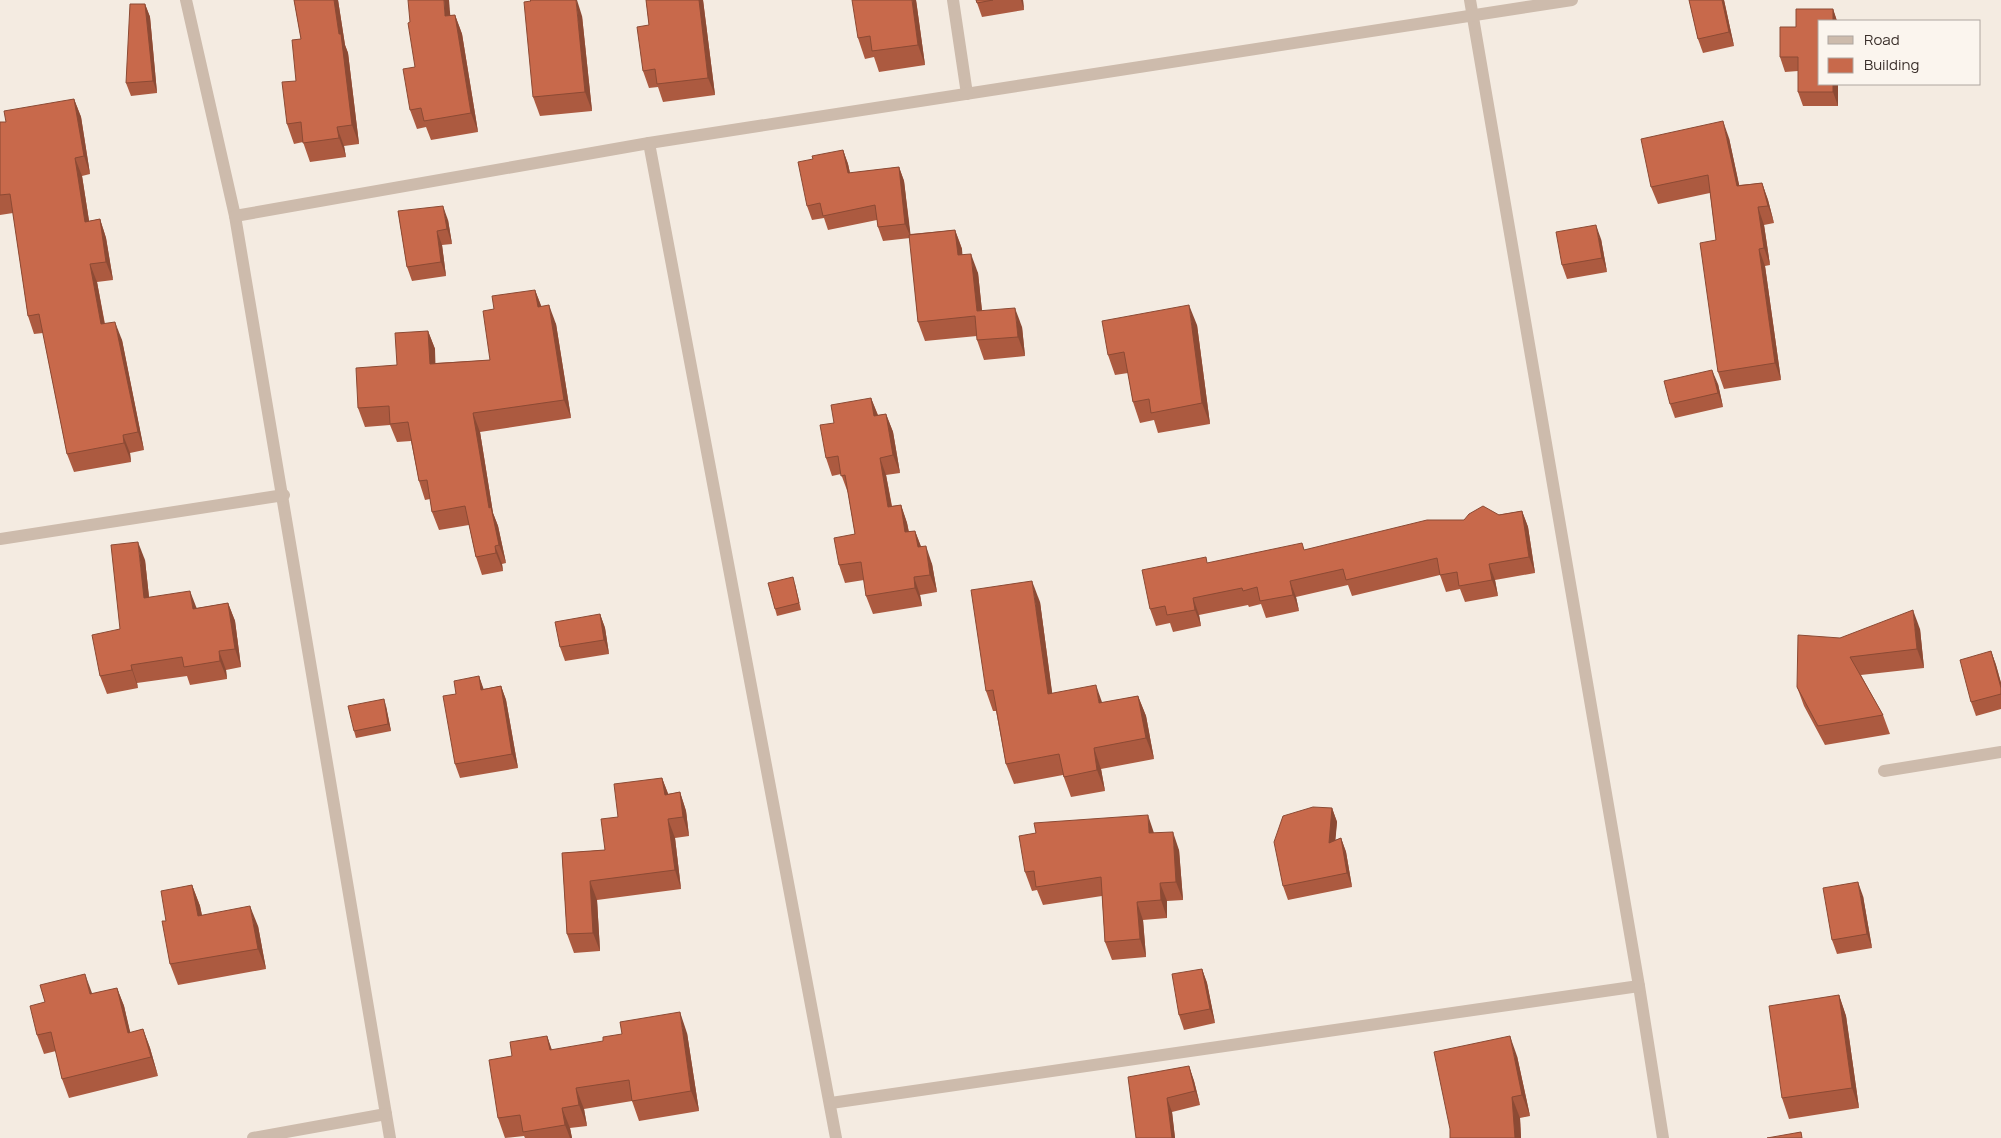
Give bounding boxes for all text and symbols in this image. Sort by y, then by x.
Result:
legend [1818,20,1981,85]
text: Road [1864,29,1900,50]
text: Building [1864,54,1919,75]

